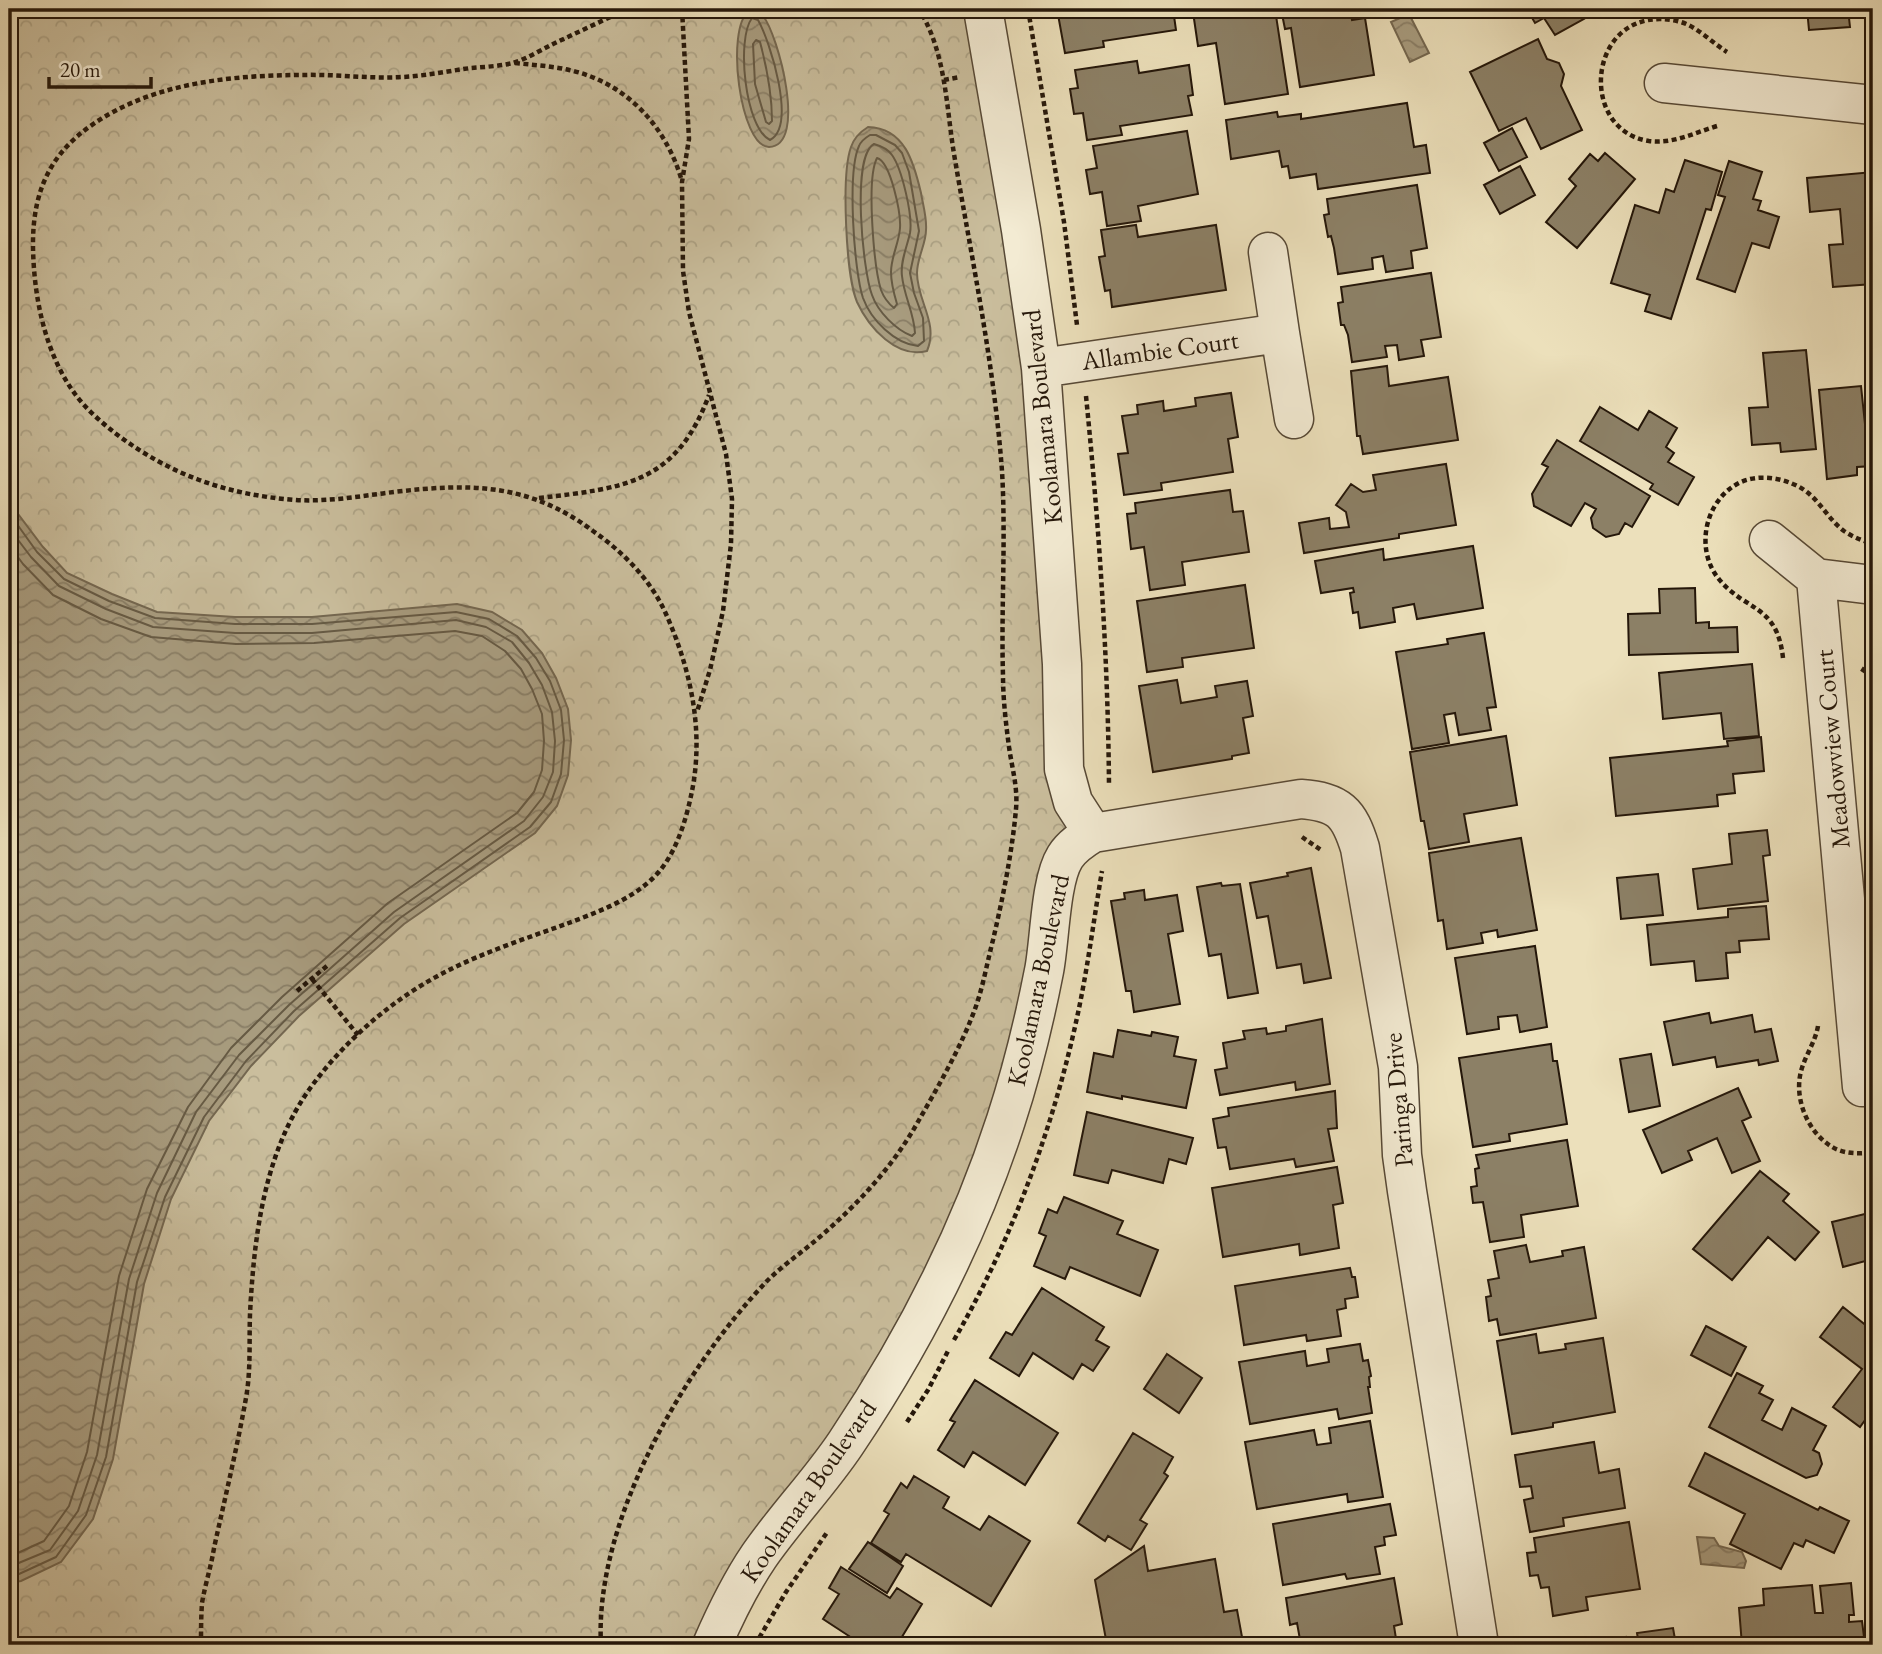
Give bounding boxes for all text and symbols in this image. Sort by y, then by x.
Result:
scale bar [49,46,150,90]
text: 20 m [60,56,101,83]
street label: Koolamara Boulevard [1014,307,1070,526]
street label: Allambie Court [1078,322,1241,378]
street label: Meadowview Court [1806,648,1858,850]
street label: Koolamara Boulevard [999,870,1077,1089]
street label: Paringa Drive [1375,1031,1421,1169]
street label: Koolamara Boulevard [732,1392,884,1589]

